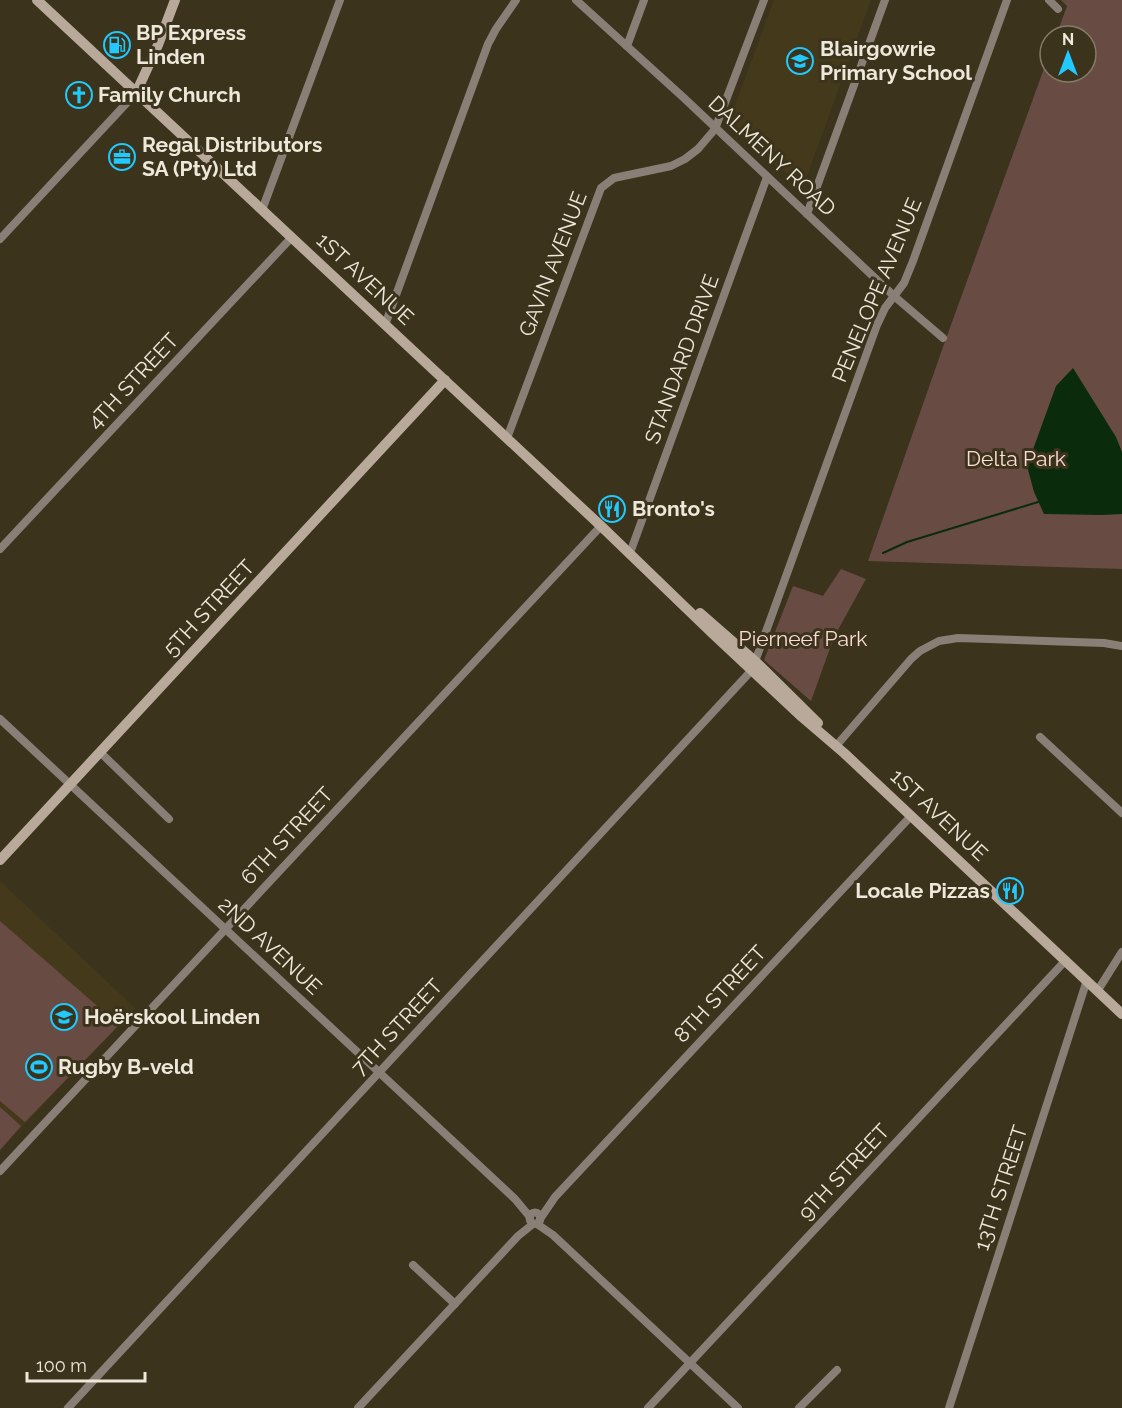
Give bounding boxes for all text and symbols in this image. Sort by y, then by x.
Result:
place label: BP Express Linden [136,20,246,69]
north arrow [1038,24,1098,84]
fuel station icon: BP Express Linden [102,30,132,60]
text: N [1062,30,1074,49]
place label: Blairgowrie Primary School [820,36,972,85]
school or university icon: Blairgowrie Primary School [785,46,815,76]
church icon: Family Church [64,80,94,110]
place label: Family Church [98,82,241,107]
street label: DALMENY ROAD [704,90,841,221]
place label: Regal Distributors SA (Pty) Ltd [142,132,322,181]
office icon: Regal Distributors SA (Pty) Ltd [107,142,137,172]
street label: GAVIN AVENUE [513,188,592,340]
street label: PENELOPE AVENUE [826,194,927,386]
street label: 1ST AVENUE [312,227,419,330]
street label: STANDARD DRIVE [639,271,724,447]
street label: 4TH STREET [82,327,183,434]
park label: Delta Park [966,446,1066,471]
restaurant icon: Bronto's [597,494,627,524]
place label: Bronto's [632,496,715,521]
street label: 5TH STREET [158,554,260,661]
park label: Pierneef Park [739,626,867,651]
street label: 1ST AVENUE [886,763,993,866]
street label: 6TH STREET [235,782,338,889]
restaurant icon: Locale Pizzas [995,876,1025,906]
place label: Locale Pizzas [855,878,990,903]
street label: 2ND AVENUE [214,892,327,1000]
street label: 8TH STREET [668,940,771,1047]
street label: 7TH STREET [346,973,448,1080]
school or university icon: Hoërskool Linden [49,1002,79,1032]
place label: Hoërskool Linden [84,1004,260,1029]
sports icon: Rugby B-veld [24,1052,54,1082]
place label: Rugby B-veld [58,1054,194,1079]
street label: 9TH STREET [793,1118,895,1225]
street label: 13TH STREET [969,1122,1033,1254]
scale bar [27,1345,146,1383]
text: 100 m [36,1355,87,1376]

